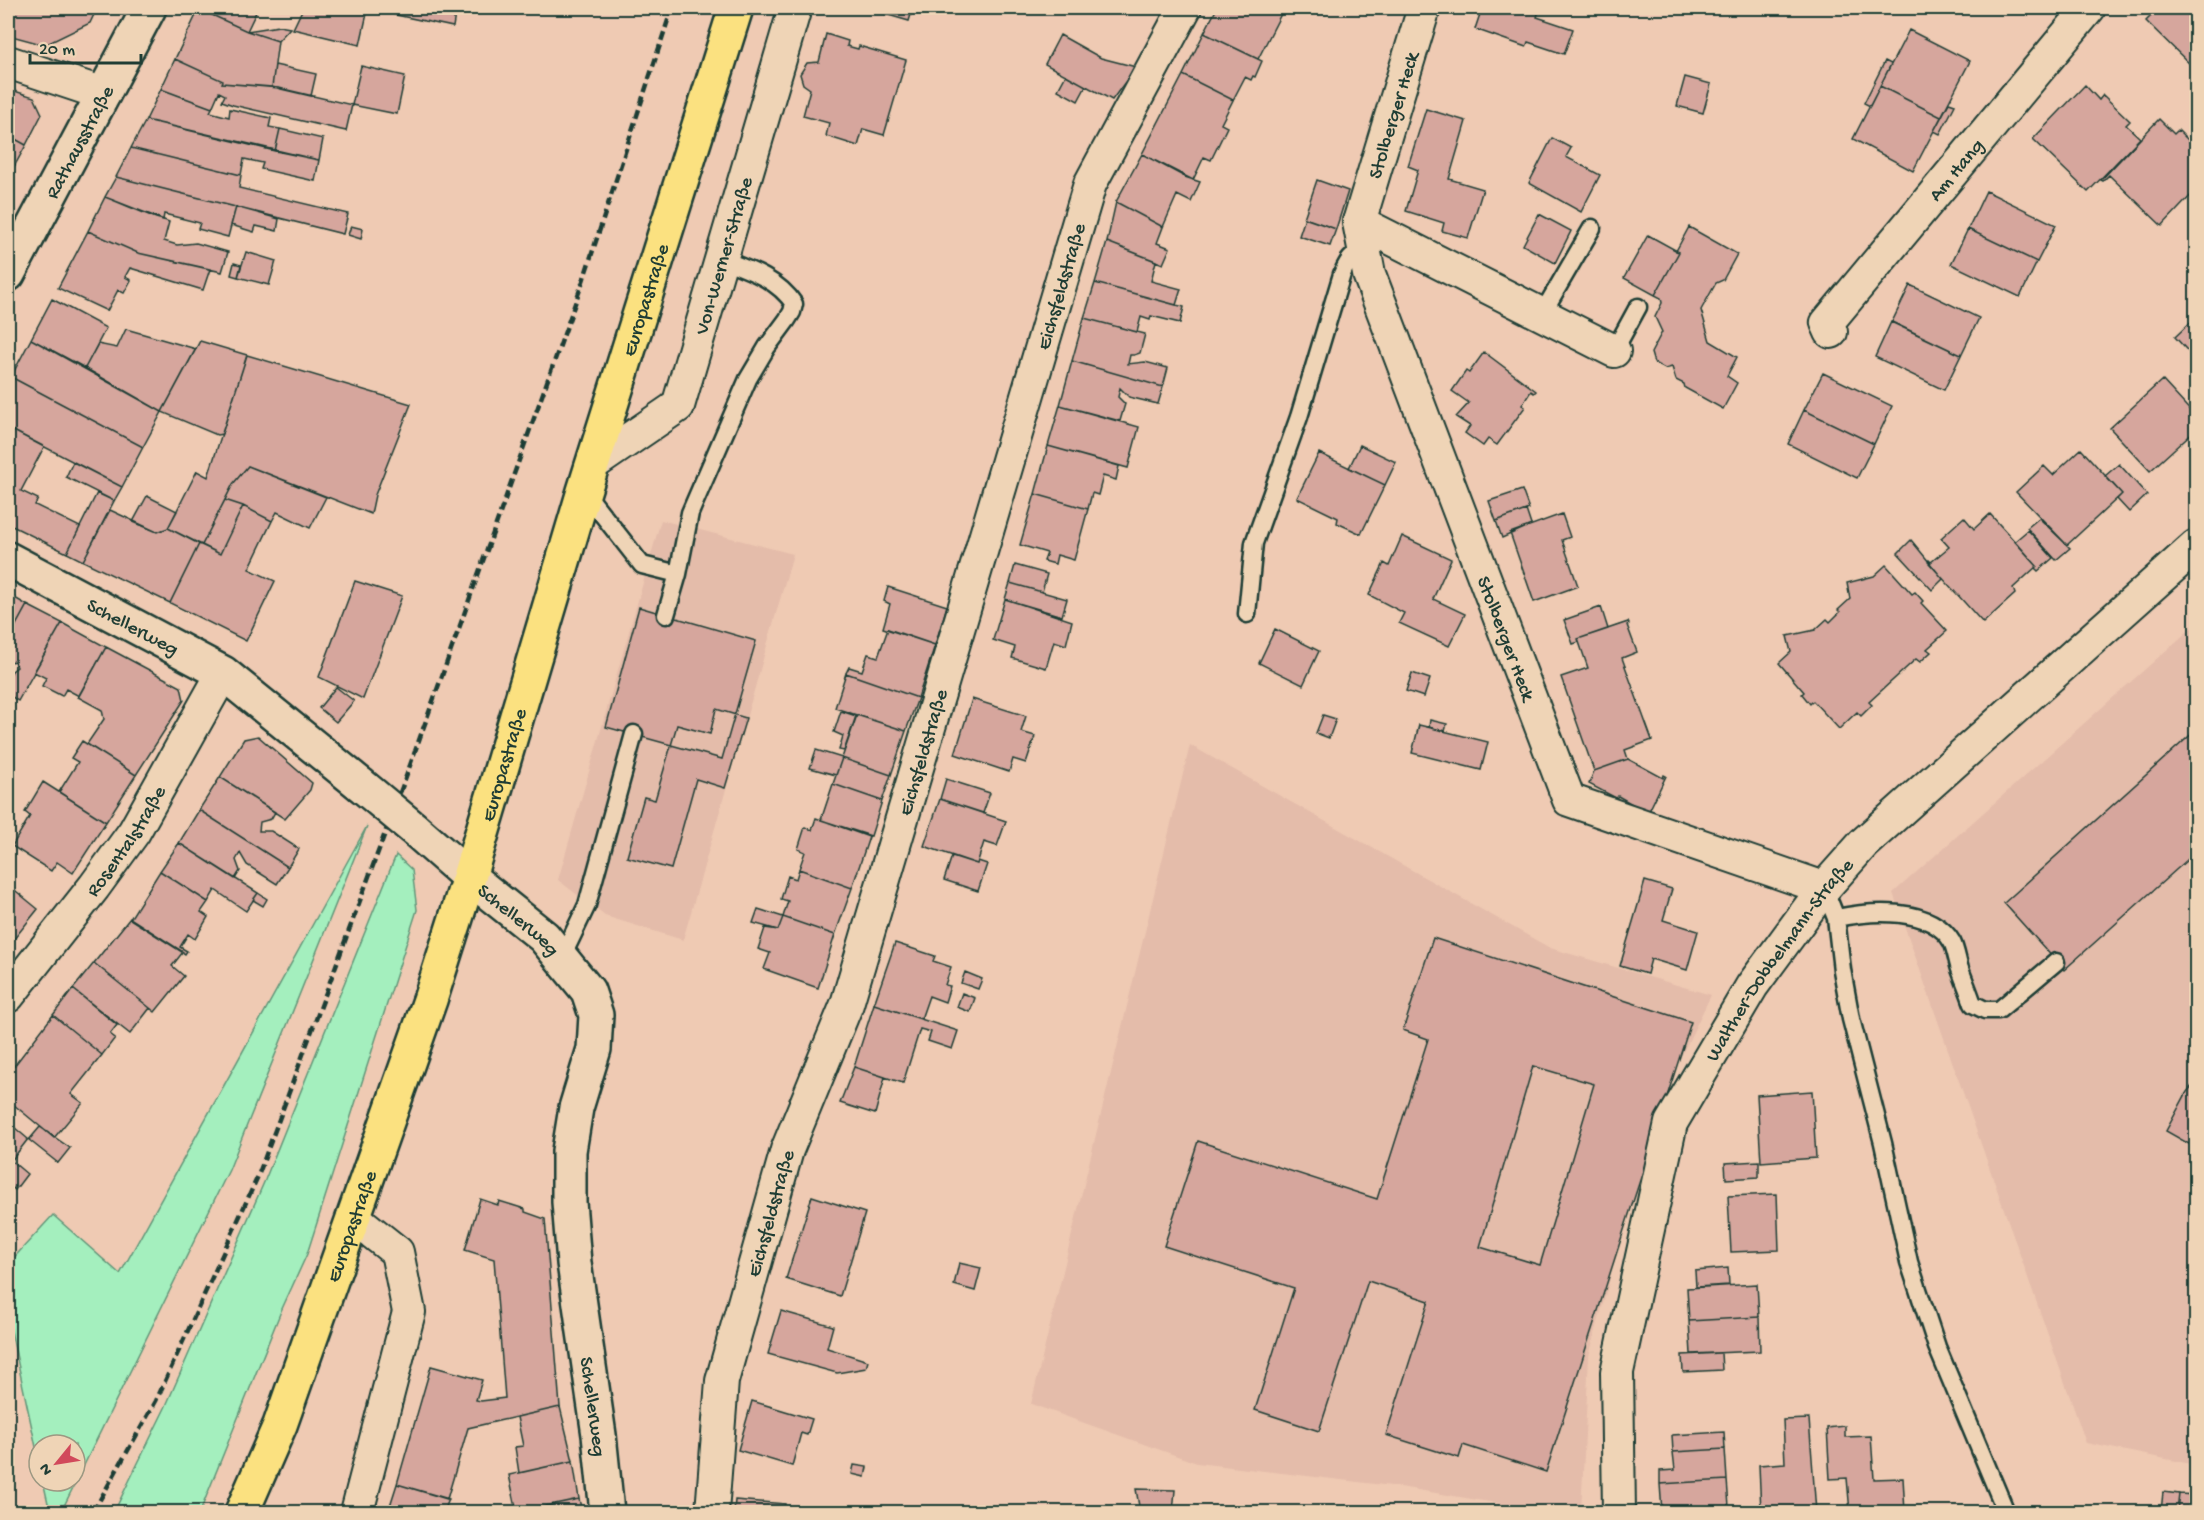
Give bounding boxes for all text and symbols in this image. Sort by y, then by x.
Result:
scale bar [30,27,141,65]
text: 20 m [39,40,75,61]
street label: Stolberger Heck [1365,48,1426,182]
street label: Rathausstraße [42,82,121,204]
street label: Am Hang [1925,135,1990,207]
street label: Von-Werner-Straße [691,174,760,339]
street label: Eichsfeldstraße [1034,221,1093,353]
street label: Europastraße [619,241,676,360]
street label: Stolberger Heck [1470,574,1539,707]
street label: Schellerweg [82,595,182,662]
street label: Eichsfeldstraße [895,687,955,819]
street label: Europastraße [478,706,534,825]
street label: Rosentalstraße [83,782,173,902]
street label: Walther-Dobbelmann-Straße [1702,854,1860,1066]
street label: Schellerweg [472,880,563,962]
street label: Eichsfeldstraße [744,1147,802,1280]
street label: Europastraße [323,1168,384,1286]
street label: Schellerweg [573,1356,609,1458]
north arrow [27,1433,87,1493]
text: N [36,1459,58,1478]

